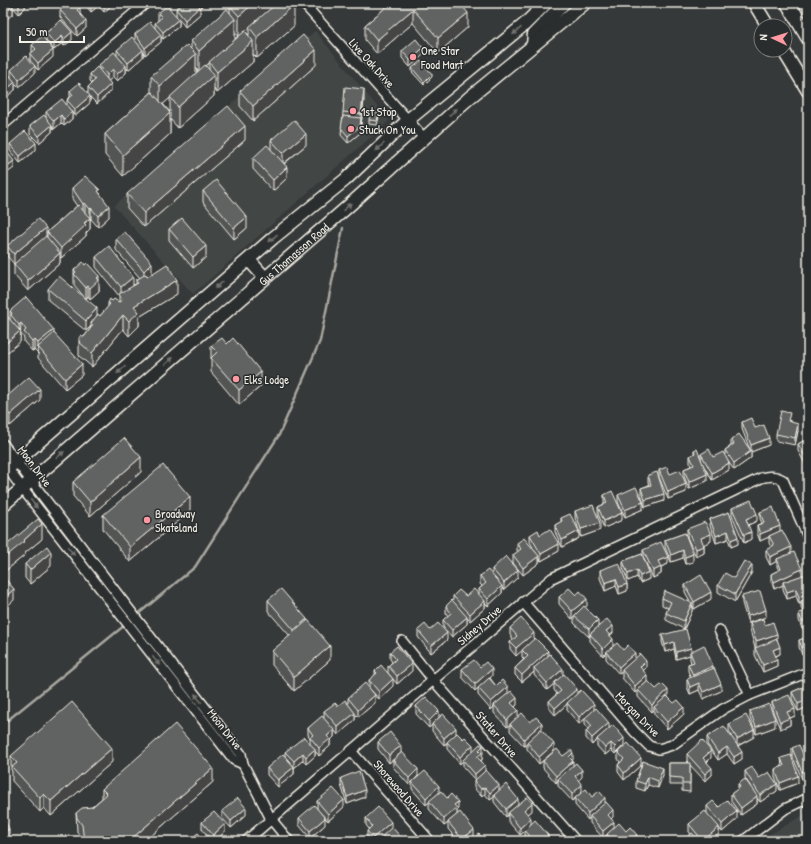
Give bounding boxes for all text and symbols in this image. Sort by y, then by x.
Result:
scale bar [20,18,84,44]
north arrow [753,18,793,58]
text: 50 m [26,23,47,40]
one-way arrow [511,27,522,35]
text: N [756,34,770,41]
street label: Live Oak Drive [345,35,399,92]
place label: One Star Food Mart [420,42,464,73]
marker: One Star Food Mart [408,52,418,62]
place label: 1st Stop [361,103,396,120]
marker: 1st Stop [348,106,358,116]
one-way arrow [448,107,458,117]
place label: Stuck On You [359,121,416,138]
marker: Stuck On You [346,124,356,134]
one-way arrow [375,143,385,152]
one-way arrow [343,203,352,212]
street label: Gus Thomasson Road [254,218,333,289]
one-way arrow [268,234,279,243]
one-way arrow [214,281,225,290]
one-way arrow [164,356,174,366]
one-way arrow [116,366,126,375]
place label: Elks Lodge [244,371,289,388]
marker: Elks Lodge [231,374,241,384]
street label: Moon Drive [14,442,56,490]
one-way arrow [55,451,66,460]
one-way arrow [30,499,39,510]
place label: Broadway Skateland [155,505,197,536]
marker: Broadway Skateland [142,515,152,525]
one-way arrow [66,546,75,557]
street label: Sidney Drive [453,601,505,649]
one-way arrow [152,656,160,666]
street label: Morgan Drive [612,687,664,741]
one-way arrow [193,692,202,703]
street label: Moon Drive [204,705,246,753]
street label: Statler Drive [472,707,522,761]
street label: Shorewood Drive [370,756,429,820]

